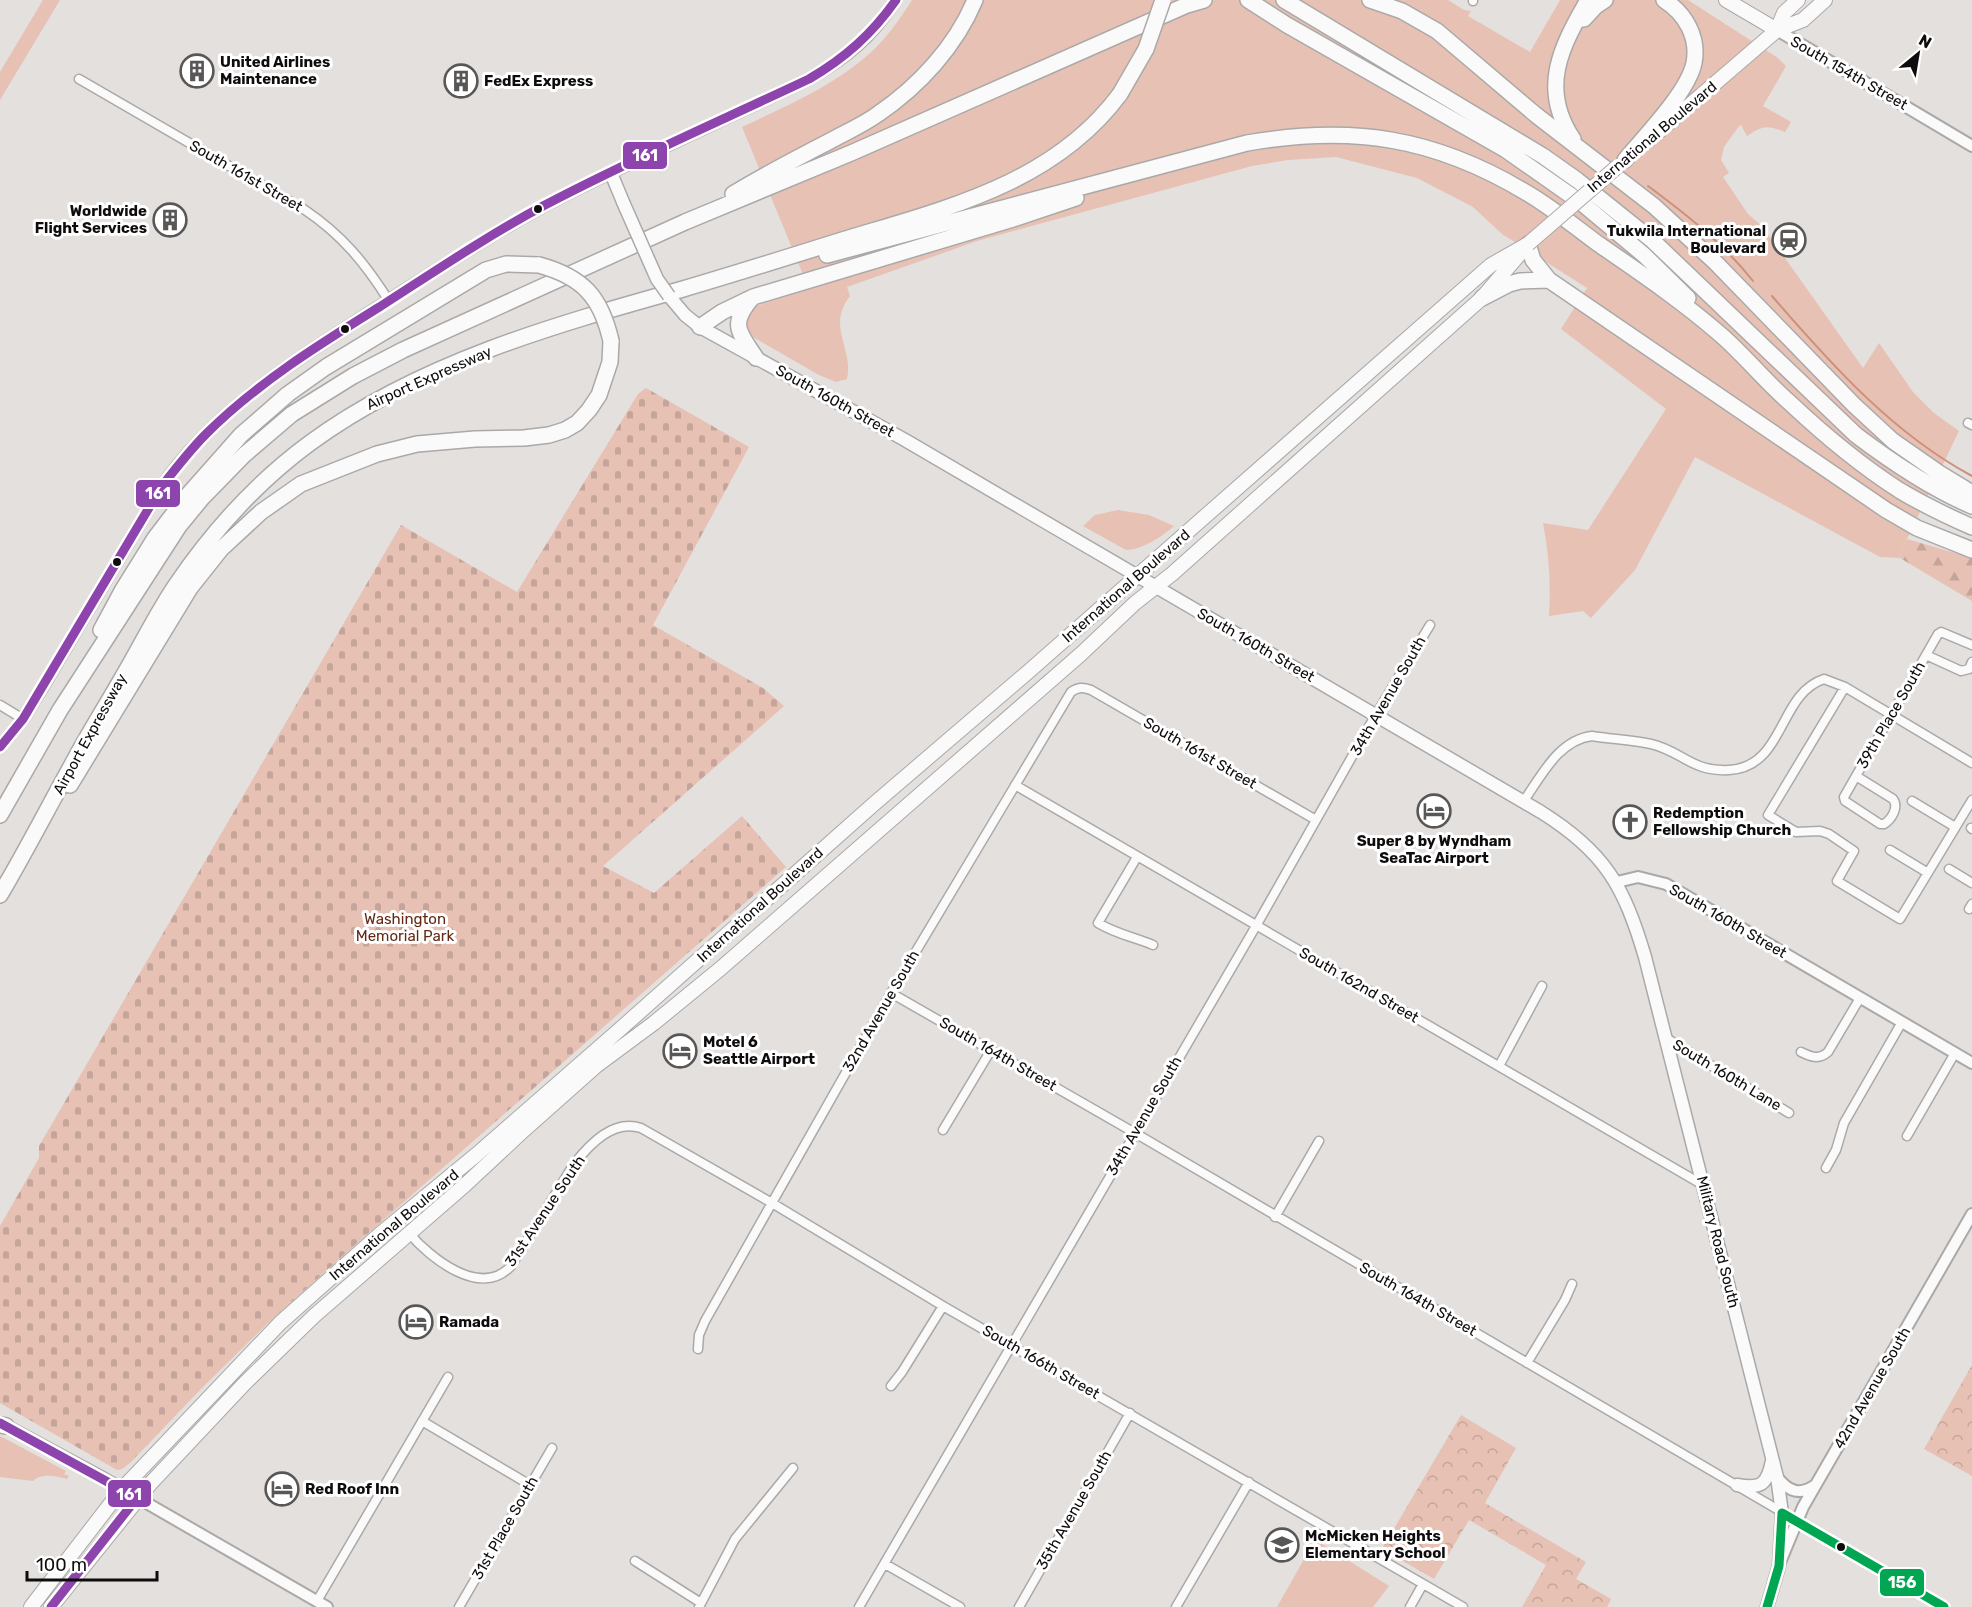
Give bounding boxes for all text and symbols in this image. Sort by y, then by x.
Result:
north arrow [1888,24,1948,84]
text: N [1916,30,1935,53]
street label: South 154th Street [1787,32,1911,114]
building icon: United Airlines Maintenance [179,53,215,89]
place label: United Airlines Maintenance [220,53,330,88]
building icon: FedEx Express [443,63,479,99]
place label: FedEx Express [484,72,593,90]
street label: International Boulevard [1584,78,1720,196]
street label: South 161st Street [186,136,306,216]
line badge: 161 [622,141,668,170]
text: 161 [632,146,658,165]
place label: Worldwide Flight Services [35,202,147,237]
building icon: Worldwide Flight Services [152,202,188,238]
unlabelled marker [532,203,544,215]
place label: Tukwila International Boulevard [1607,222,1766,257]
station icon: Tukwila International Boulevard [1771,222,1807,258]
unlabelled marker [339,323,351,335]
street label: Airport Expressway [363,342,495,414]
street label: South 160th Street [773,361,897,441]
line badge: 161 [135,479,181,508]
text: 161 [145,484,171,503]
street label: International Boulevard [1058,526,1194,646]
unlabelled marker [111,556,123,568]
street label: South 160th Street [1194,604,1318,686]
street label: 34th Avenue South [1347,633,1429,759]
street label: 39th Place South [1853,658,1929,772]
street label: Airport Expressway [49,670,131,798]
street label: South 161st Street [1140,713,1260,793]
hotel icon: Super 8 by Wyndham SeaTac Airport [1416,793,1452,829]
church icon: Redemption Fellowship Church [1612,804,1648,840]
place label: Redemption Fellowship Church [1653,804,1791,839]
place label: Super 8 by Wyndham SeaTac Airport [1357,832,1511,867]
street label: International Boulevard [693,844,827,966]
street label: South 160th Street [1666,880,1790,962]
park label: Washington Memorial Park [356,910,454,945]
street label: South 162nd Street [1296,943,1422,1027]
street label: 32nd Avenue South [839,947,923,1075]
street label: South 164th Street [936,1013,1060,1095]
hotel icon: Motel 6 Seattle Airport [662,1033,698,1069]
place label: Motel 6 Seattle Airport [703,1033,815,1068]
street label: South 160th Lane [1669,1035,1785,1115]
street label: 34th Avenue South [1103,1053,1185,1179]
street label: 31st Avenue South [501,1152,589,1270]
street label: International Boulevard [326,1166,462,1284]
street label: Military Road South [1693,1174,1743,1310]
street label: South 164th Street [1356,1258,1480,1340]
hotel icon: Ramada [398,1304,434,1340]
place label: Ramada [439,1313,499,1331]
street label: South 166th Street [979,1321,1103,1403]
street label: 42nd Avenue South [1830,1324,1914,1452]
street label: 35th Avenue South [1033,1447,1115,1573]
hotel icon: Red Roof Inn [264,1471,300,1507]
street label: 31st Place South [468,1473,542,1583]
line badge: 161 [107,1479,152,1508]
place label: Red Roof Inn [305,1480,399,1498]
text: 161 [116,1485,142,1504]
school or university icon: McMicken Heights Elementary School [1264,1527,1300,1563]
place label: McMicken Heights Elementary School [1305,1527,1446,1562]
unlabelled marker [1835,1541,1847,1553]
scale bar [27,1544,158,1582]
text: 100 m [36,1554,87,1576]
line badge: 156 [1879,1568,1925,1597]
text: 156 [1888,1573,1916,1592]

